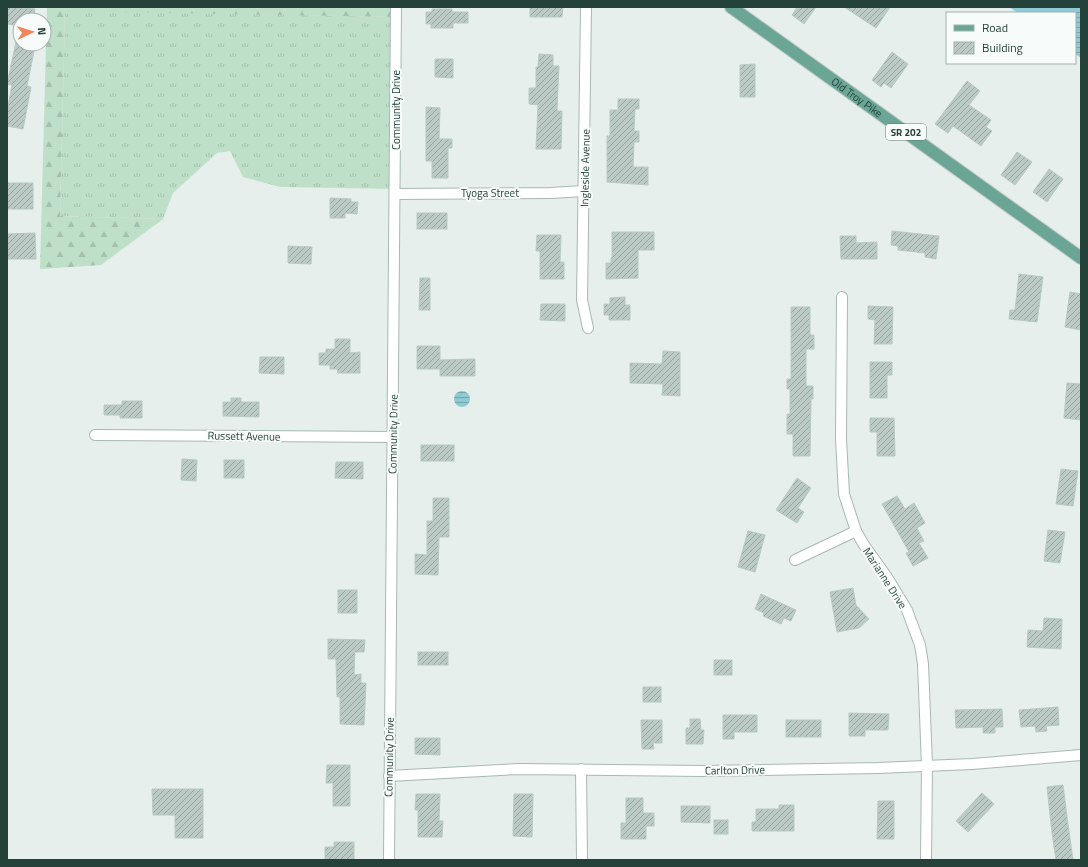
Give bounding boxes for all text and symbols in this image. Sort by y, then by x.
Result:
north arrow [12,12,52,52]
legend [946,12,1076,64]
text: Road [982,18,1008,37]
text: N [34,27,50,36]
text: Building [982,38,1023,57]
street label: Community Drive [388,70,404,150]
street label: Old Troy Pike [828,73,886,121]
road number: SR 202 [886,124,926,140]
street label: Ingleside Avenue [576,128,594,207]
street label: Tyoga Street [461,185,519,201]
street label: Community Drive [384,393,402,474]
street label: Russett Avenue [207,427,281,445]
street label: Marianne Drive [859,544,911,612]
street label: Community Drive [380,716,398,797]
street label: Carlton Drive [705,761,766,779]

